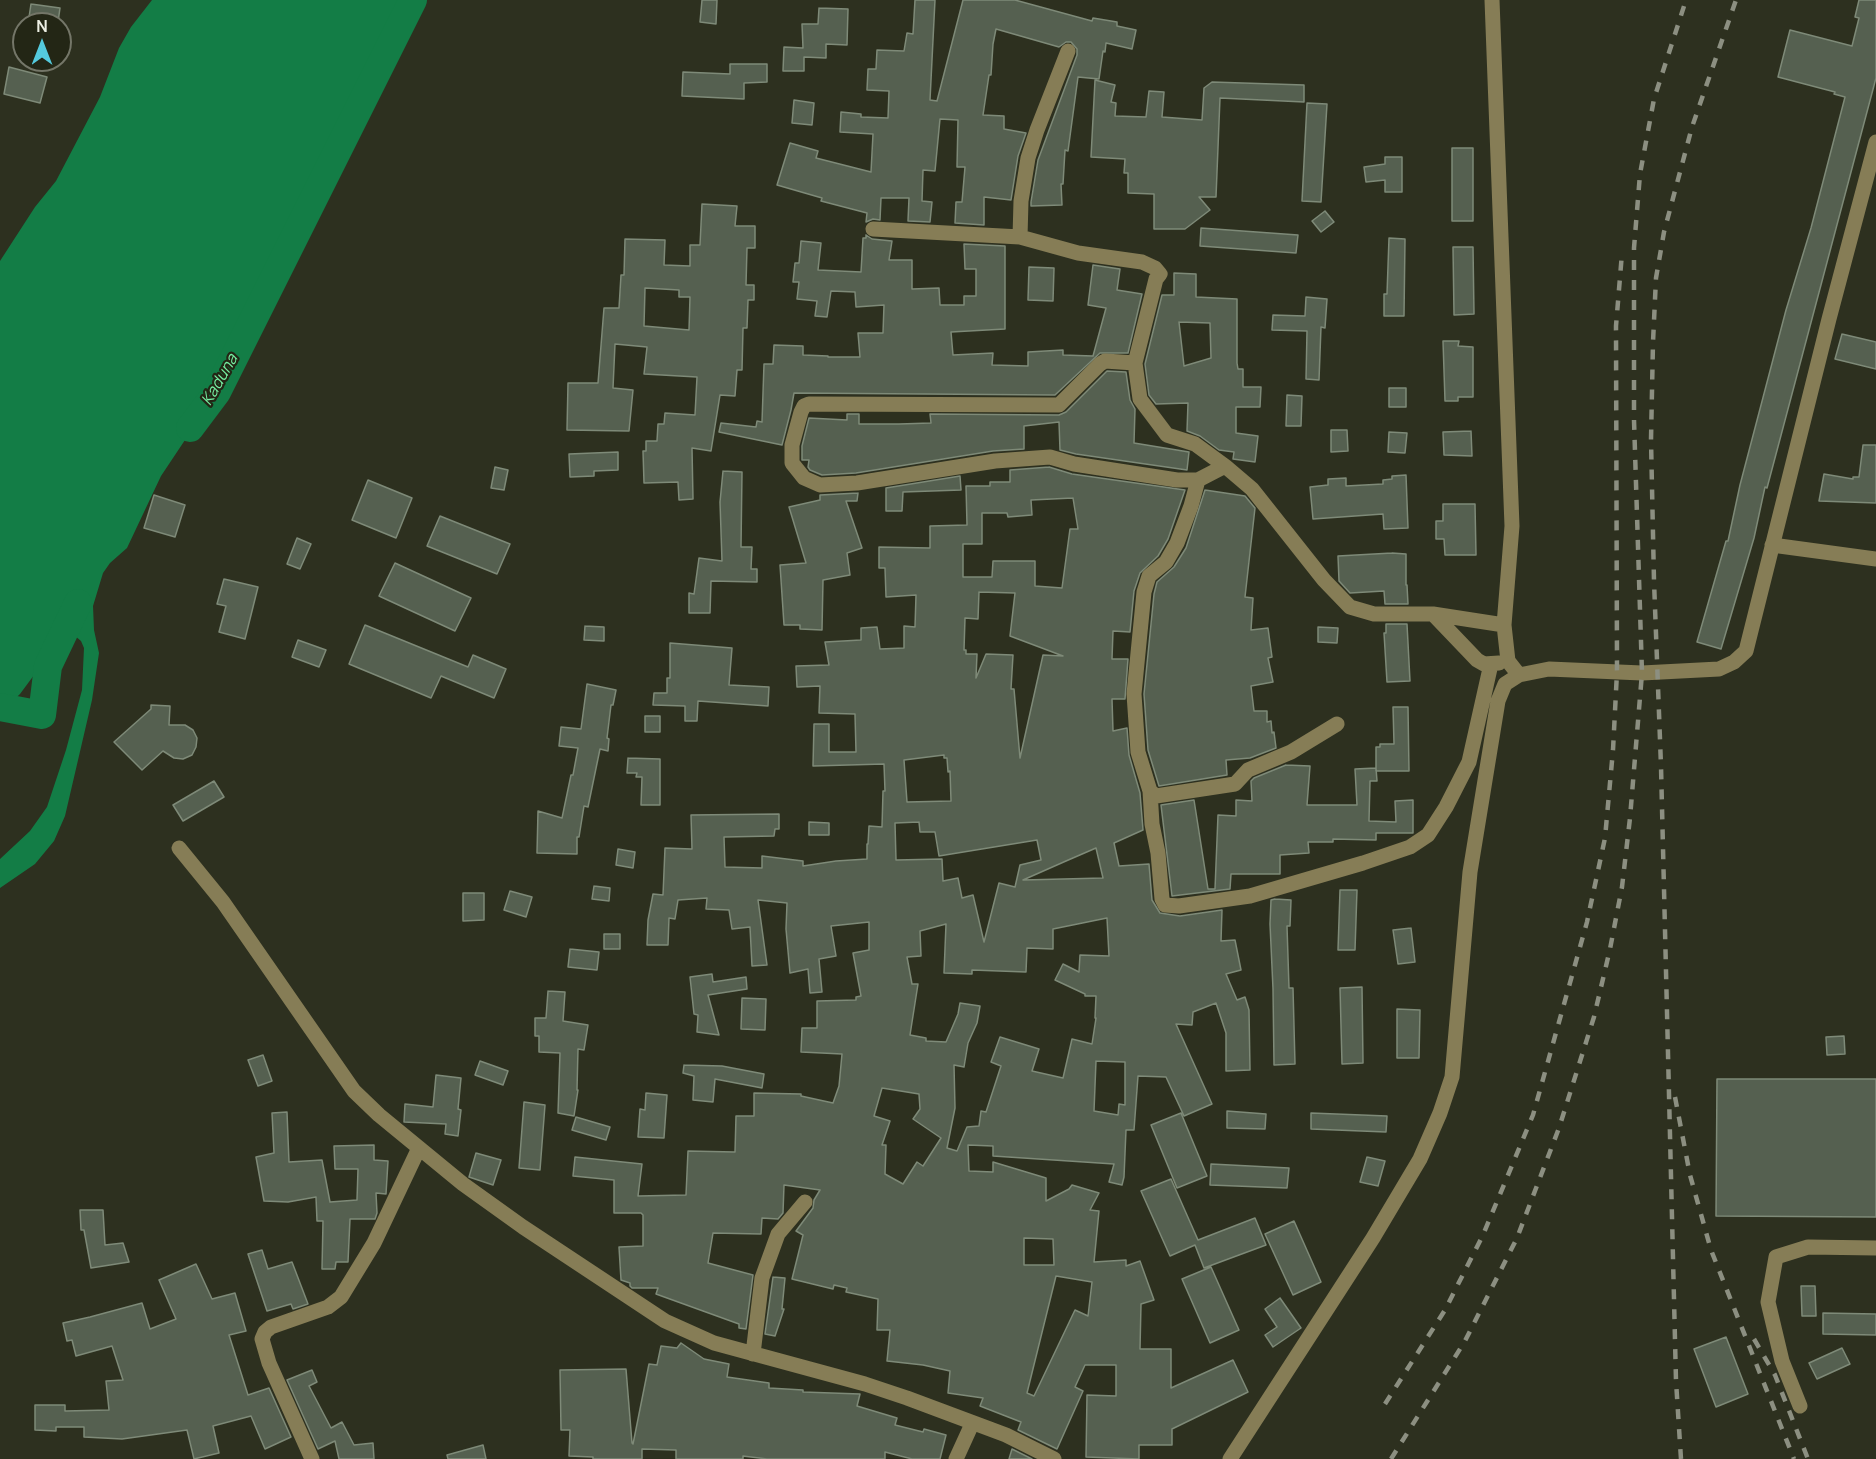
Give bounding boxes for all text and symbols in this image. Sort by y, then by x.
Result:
north arrow [12,12,72,72]
text: N [36,15,48,37]
water label: Kaduna [198,351,242,409]

